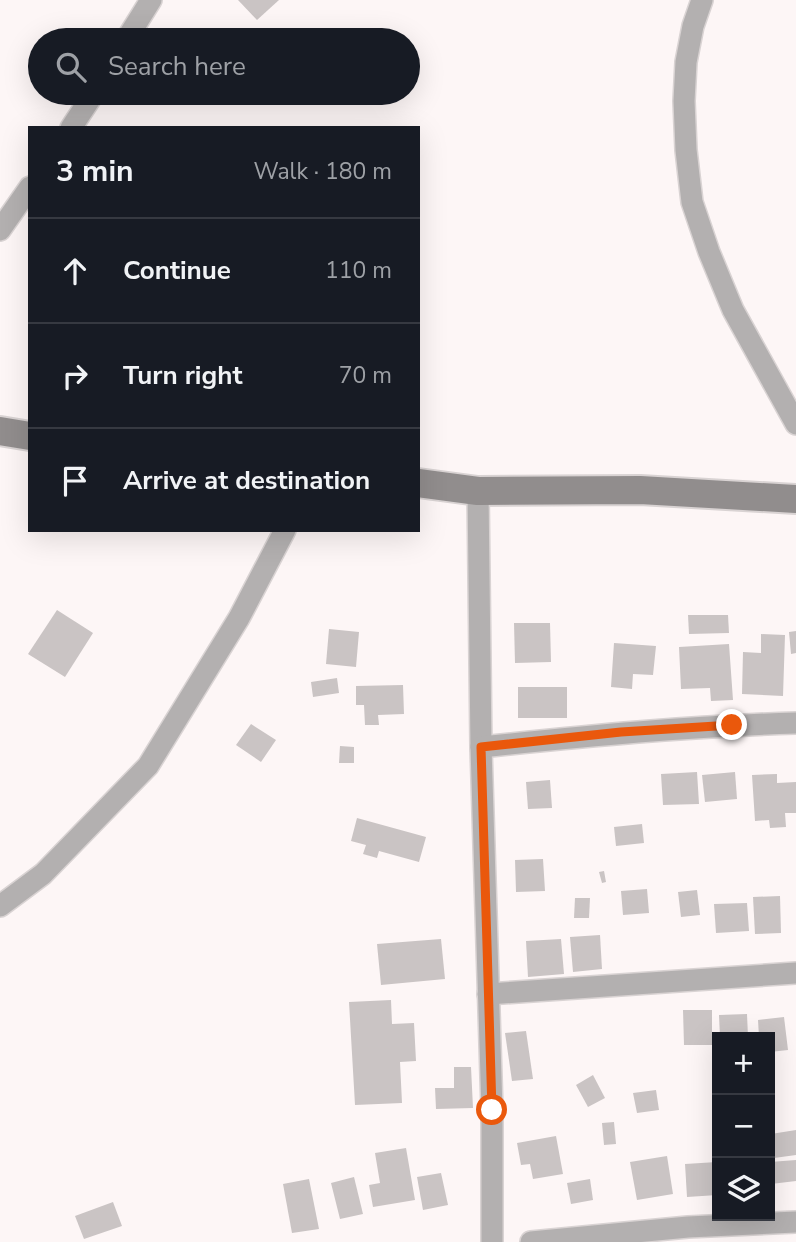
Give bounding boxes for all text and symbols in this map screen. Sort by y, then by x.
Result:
search box [28,28,420,105]
icon: search [52,48,90,86]
text: Search here [108,49,246,84]
text: 3 min [56,151,134,192]
text: Walk · 180 m [253,156,392,187]
icon: ahead [56,252,94,290]
text: Continue [123,253,231,288]
text: 110 m [325,255,392,286]
icon: right [56,357,94,395]
text: Turn right [123,358,242,393]
text: 70 m [339,360,392,391]
icon: arrive [56,462,94,500]
text: Arrive at destination [123,463,370,498]
route end [716,709,747,740]
map controls [712,1032,775,1221]
button: + [712,1032,775,1095]
route start [476,1094,507,1125]
button: − [712,1095,775,1158]
button: layers [712,1158,775,1221]

